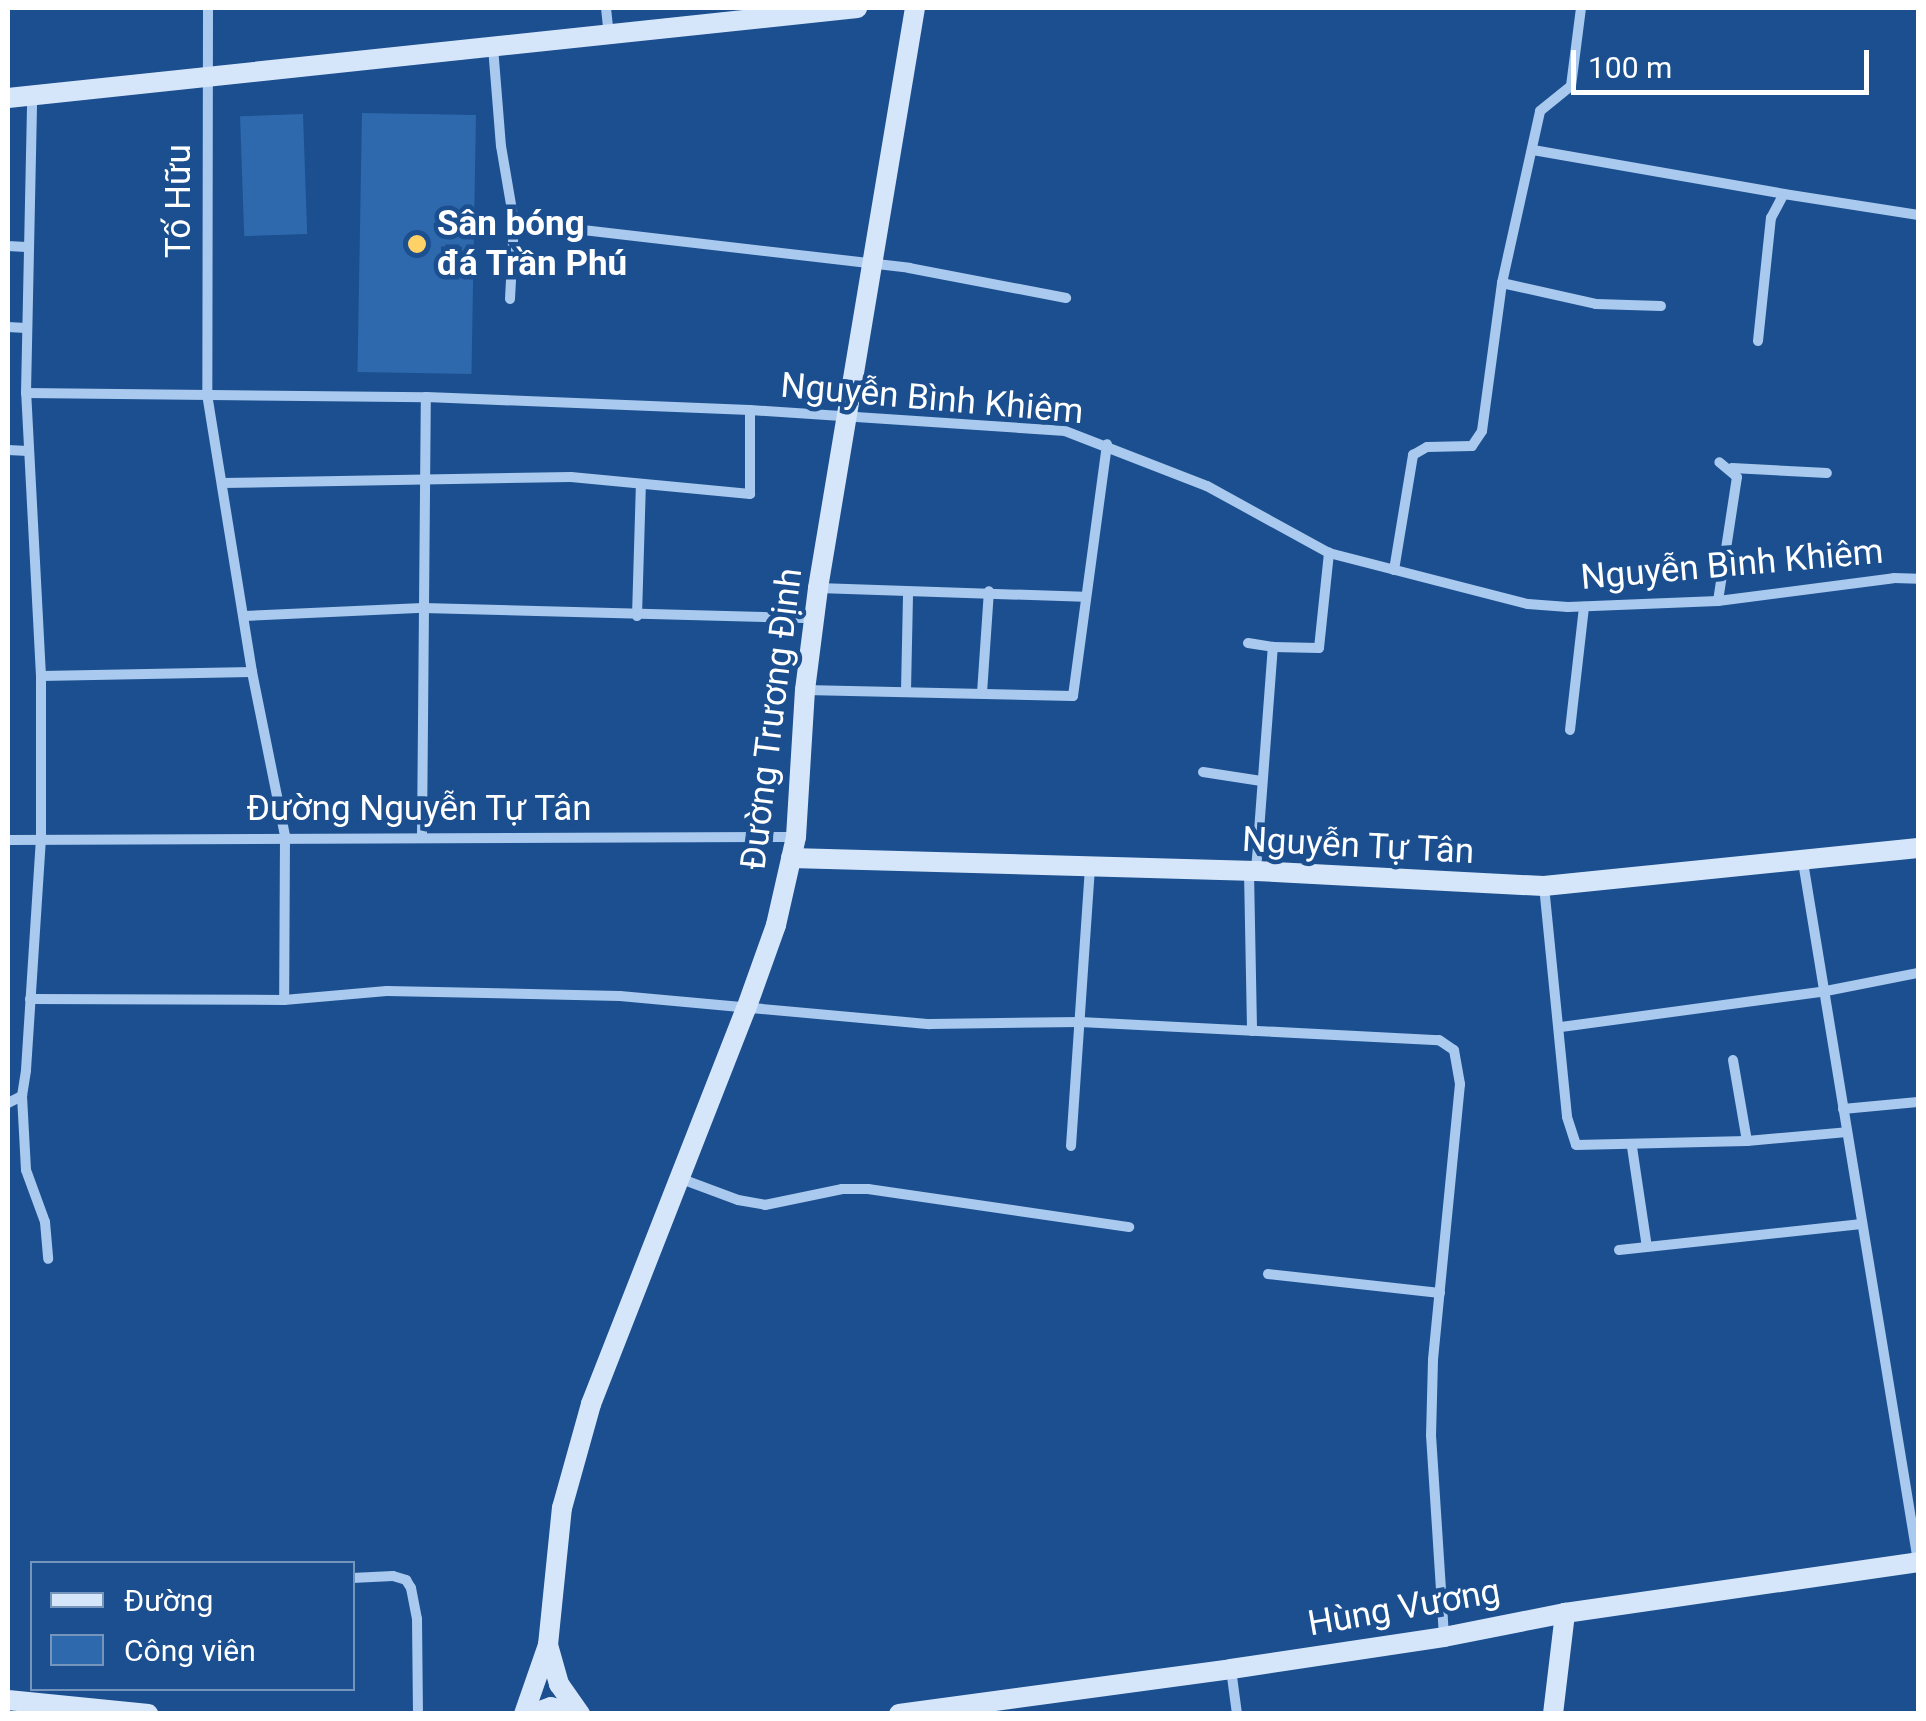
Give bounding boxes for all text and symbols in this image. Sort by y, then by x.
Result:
scale bar [1576,30,1874,92]
text: 100 m [1588,50,1672,85]
street label: Tố Hữu [158,144,200,258]
place label: Sân bóng đá Trần Phú [437,203,628,285]
marker: Sân bóng đá Trần Phú [406,233,428,255]
street label: Nguyễn Bình Khiêm [779,365,1085,433]
street label: Nguyễn Bình Khiêm [1579,531,1885,599]
street label: Đường Trương Định [733,565,811,873]
street label: Đường Nguyễn Tự Tân [246,788,592,830]
street label: Nguyễn Tự Tân [1240,819,1476,873]
legend [30,1561,355,1691]
street label: Hùng Vương [1305,1570,1503,1646]
text: Đường [124,1583,213,1618]
text: Công viên [124,1633,256,1668]

